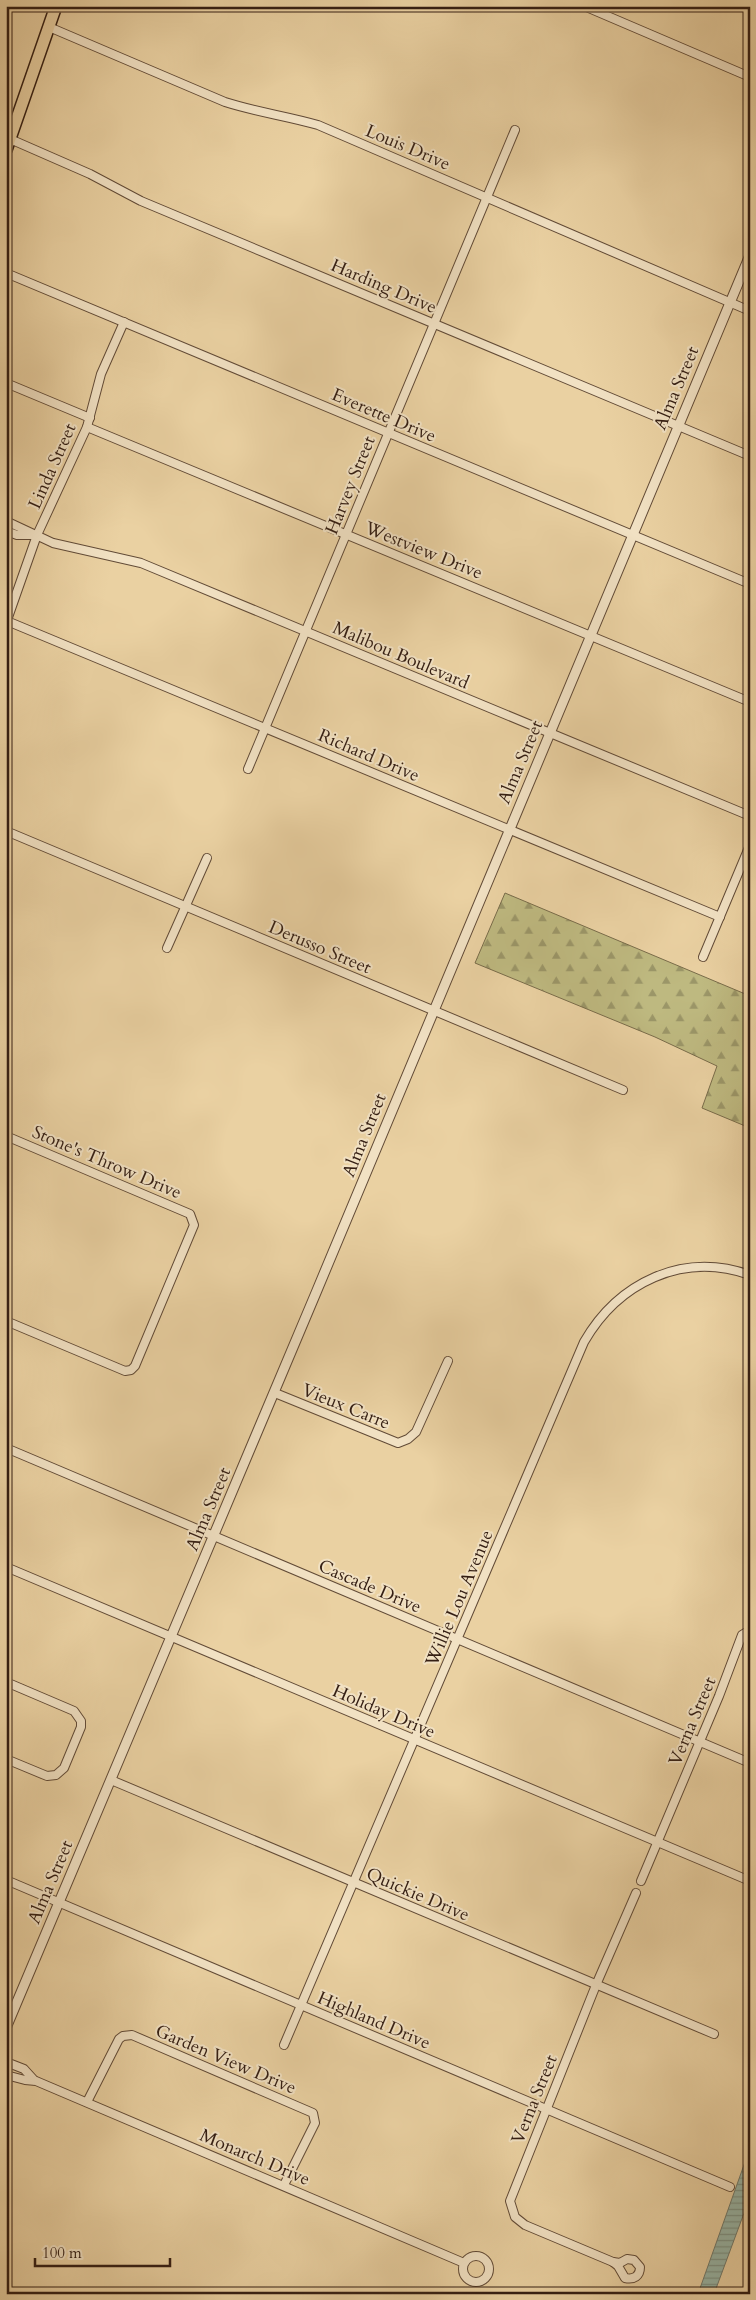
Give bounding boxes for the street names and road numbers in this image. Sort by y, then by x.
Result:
street label: Louis Drive [362,118,454,177]
street label: Harding Drive [327,253,441,320]
street label: Alma Street [648,342,705,434]
street label: Everette Drive [328,382,440,449]
street label: Linda Street [22,419,83,513]
street label: Harvey Street [319,432,382,538]
street label: Westview Drive [360,515,486,585]
street label: Malibou Boulevard [329,615,473,696]
street label: Alma Street [492,716,549,808]
street label: Richard Drive [314,723,423,788]
street label: Derusso Street [265,915,375,980]
street label: Alma Street [336,1089,393,1181]
street label: Stone's Throw Drive [28,1120,185,1205]
street label: Vieux Carre [298,1377,394,1435]
street label: Alma Street [180,1463,237,1555]
street label: Willie Lou Avenue [419,1526,499,1671]
street label: Cascade Drive [314,1554,425,1619]
street label: Verna Street [663,1673,722,1769]
street label: Holiday Drive [328,1679,439,1744]
street label: Alma Street [22,1836,79,1928]
street label: Quickie Drive [362,1861,473,1927]
street label: Highland Drive [313,1985,434,2056]
street label: Garden View Drive [152,2019,300,2100]
street label: Verna Street [505,2051,564,2148]
street label: Monarch Drive [196,2123,314,2192]

